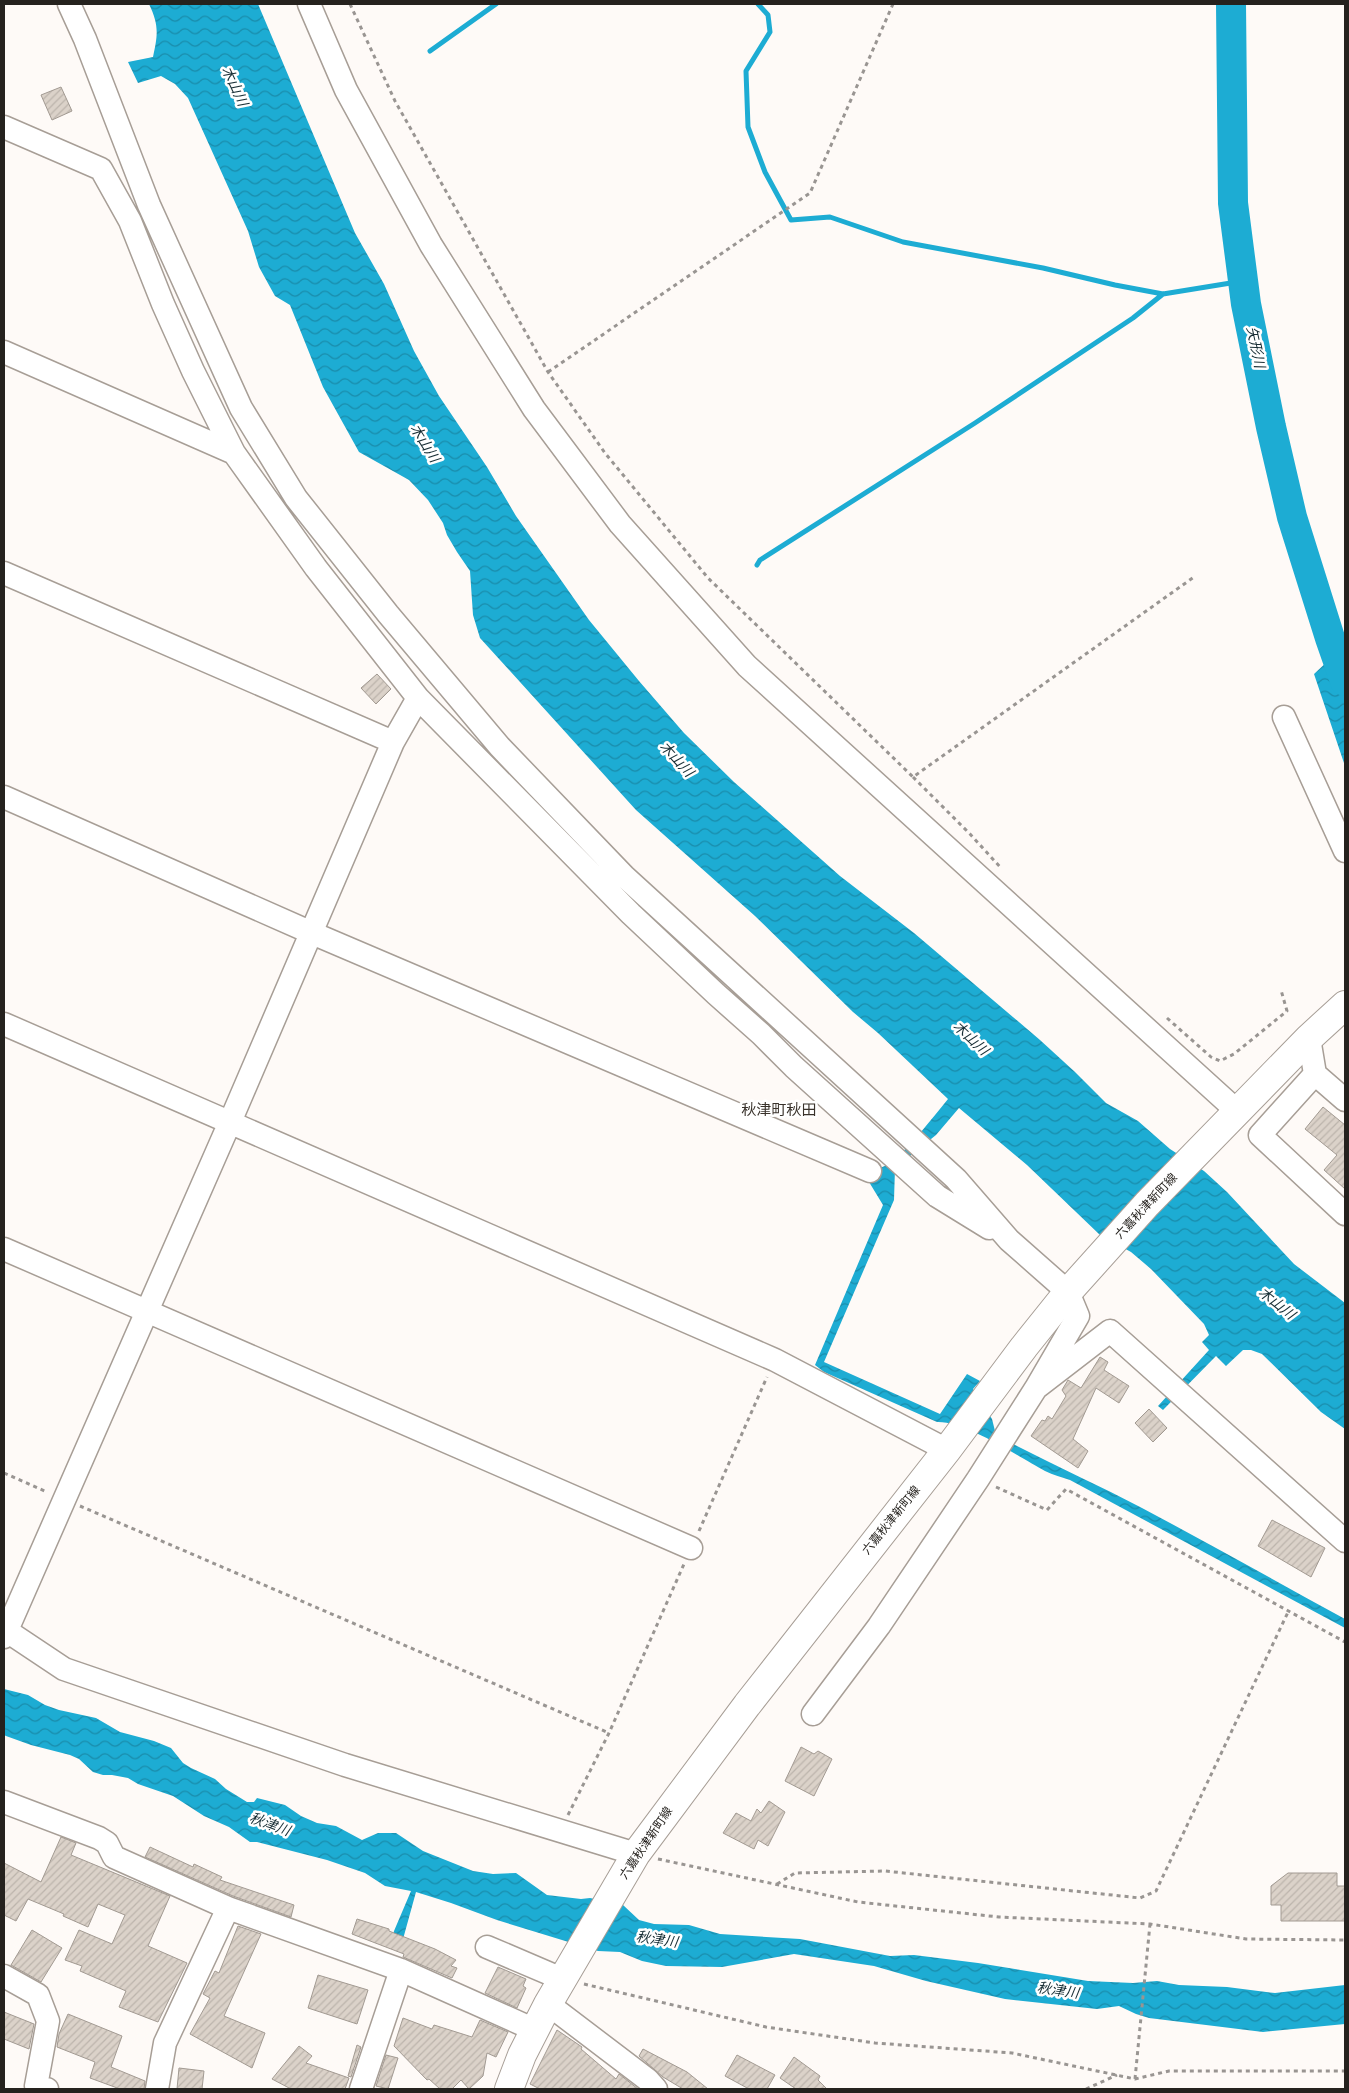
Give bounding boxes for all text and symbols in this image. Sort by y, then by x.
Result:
water label: 木山川 [218,63,253,111]
water label: 矢形川 [1243,325,1270,371]
water label: 木山川 [406,420,445,467]
water label: 木山川 [656,738,699,782]
water label: 木山川 [950,1017,994,1060]
district label: 秋津町秋田 [741,1100,817,1119]
street label: 六嘉秋津新町線 [1111,1170,1180,1241]
water label: 木山川 [1255,1283,1301,1324]
street label: 六嘉秋津新町線 [858,1482,923,1557]
street label: 六嘉秋津新町線 [616,1804,675,1882]
water label: 秋津川 [247,1808,295,1840]
water label: 秋津川 [635,1927,681,1951]
water label: 秋津川 [1036,1978,1082,2002]

